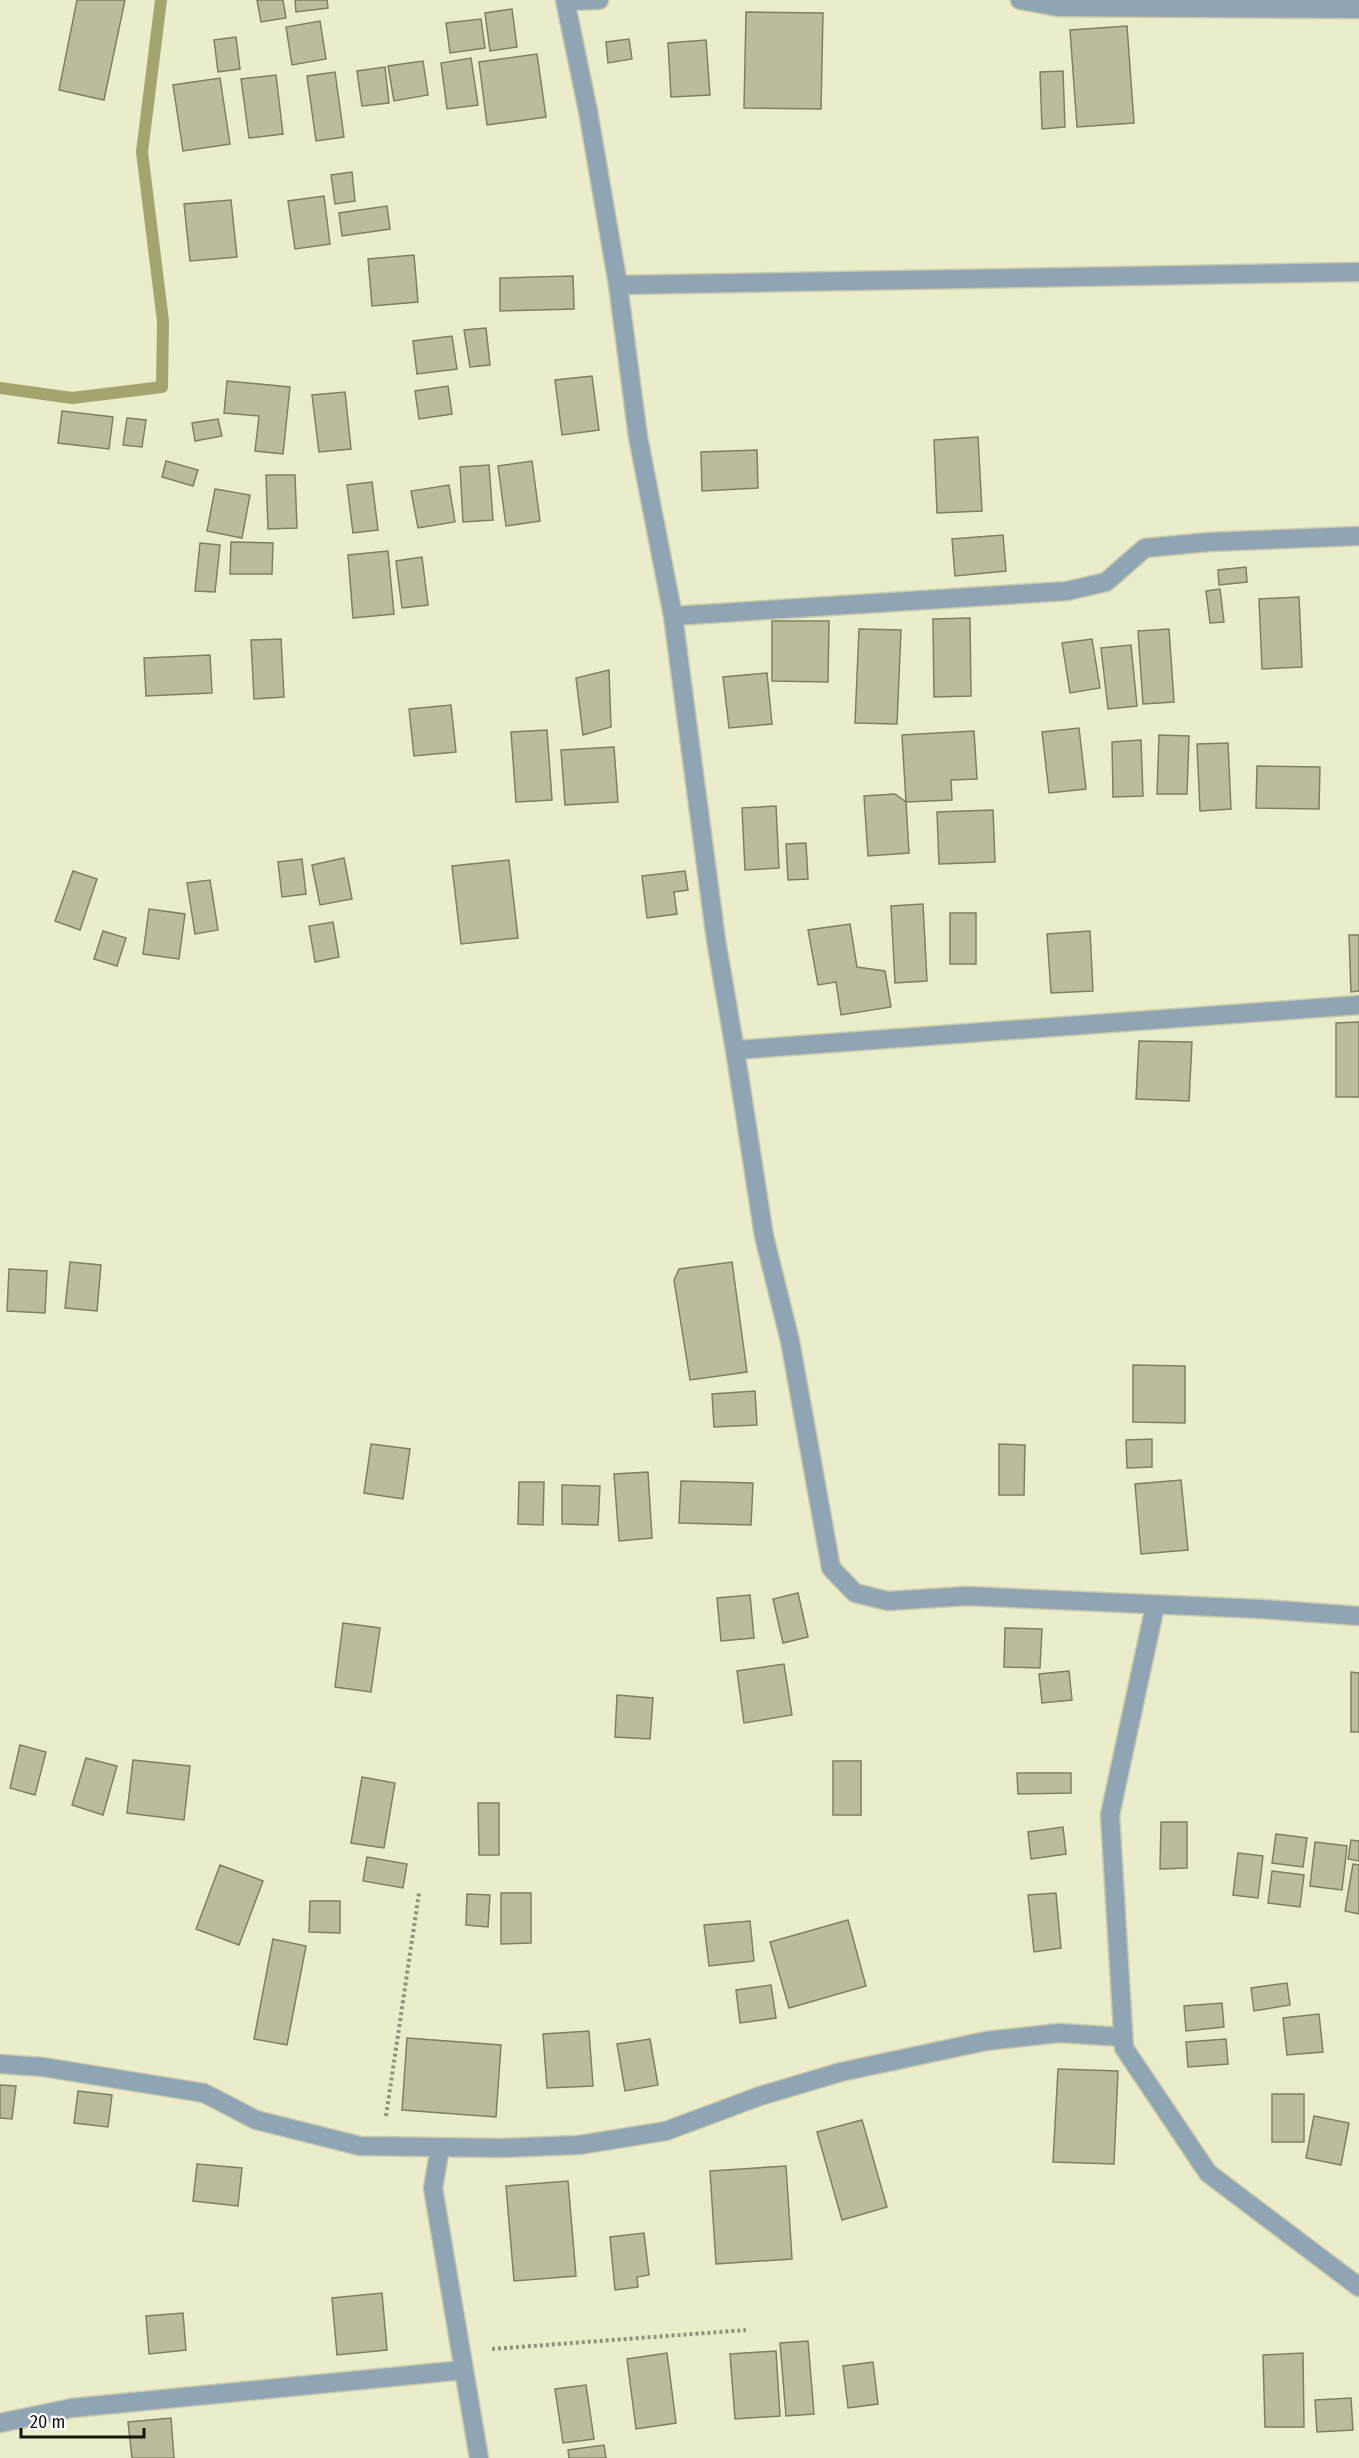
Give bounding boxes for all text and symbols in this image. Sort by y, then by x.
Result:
scale bar [21,2401,144,2439]
text: 20 m [30,2411,65,2433]

